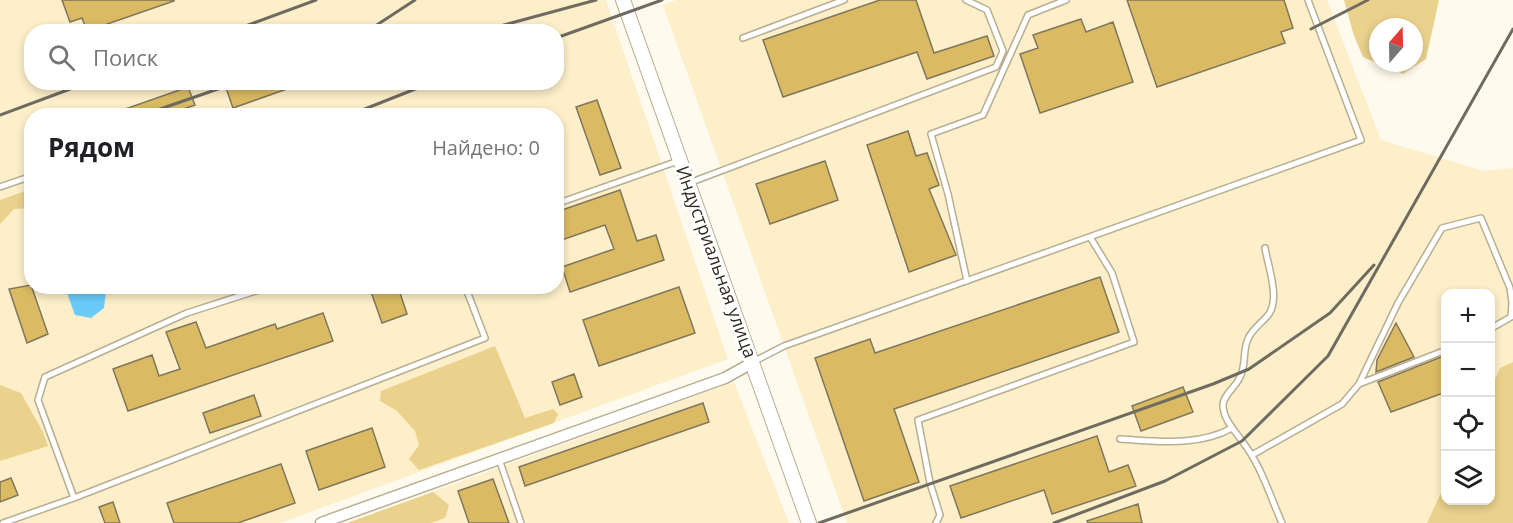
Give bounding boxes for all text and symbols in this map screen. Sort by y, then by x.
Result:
north arrow [1369,18,1423,72]
search box [24,24,564,90]
icon: search [45,41,78,74]
text: Поиск [93,42,158,72]
text: Рядом [48,129,135,165]
text: Найдено: 0 [432,134,540,161]
street label: Индустриальная улица [671,162,763,361]
map controls [1441,289,1495,505]
button: + [1441,289,1495,343]
button: − [1441,343,1495,397]
button: locate [1441,397,1495,451]
button: layers [1441,451,1495,505]

